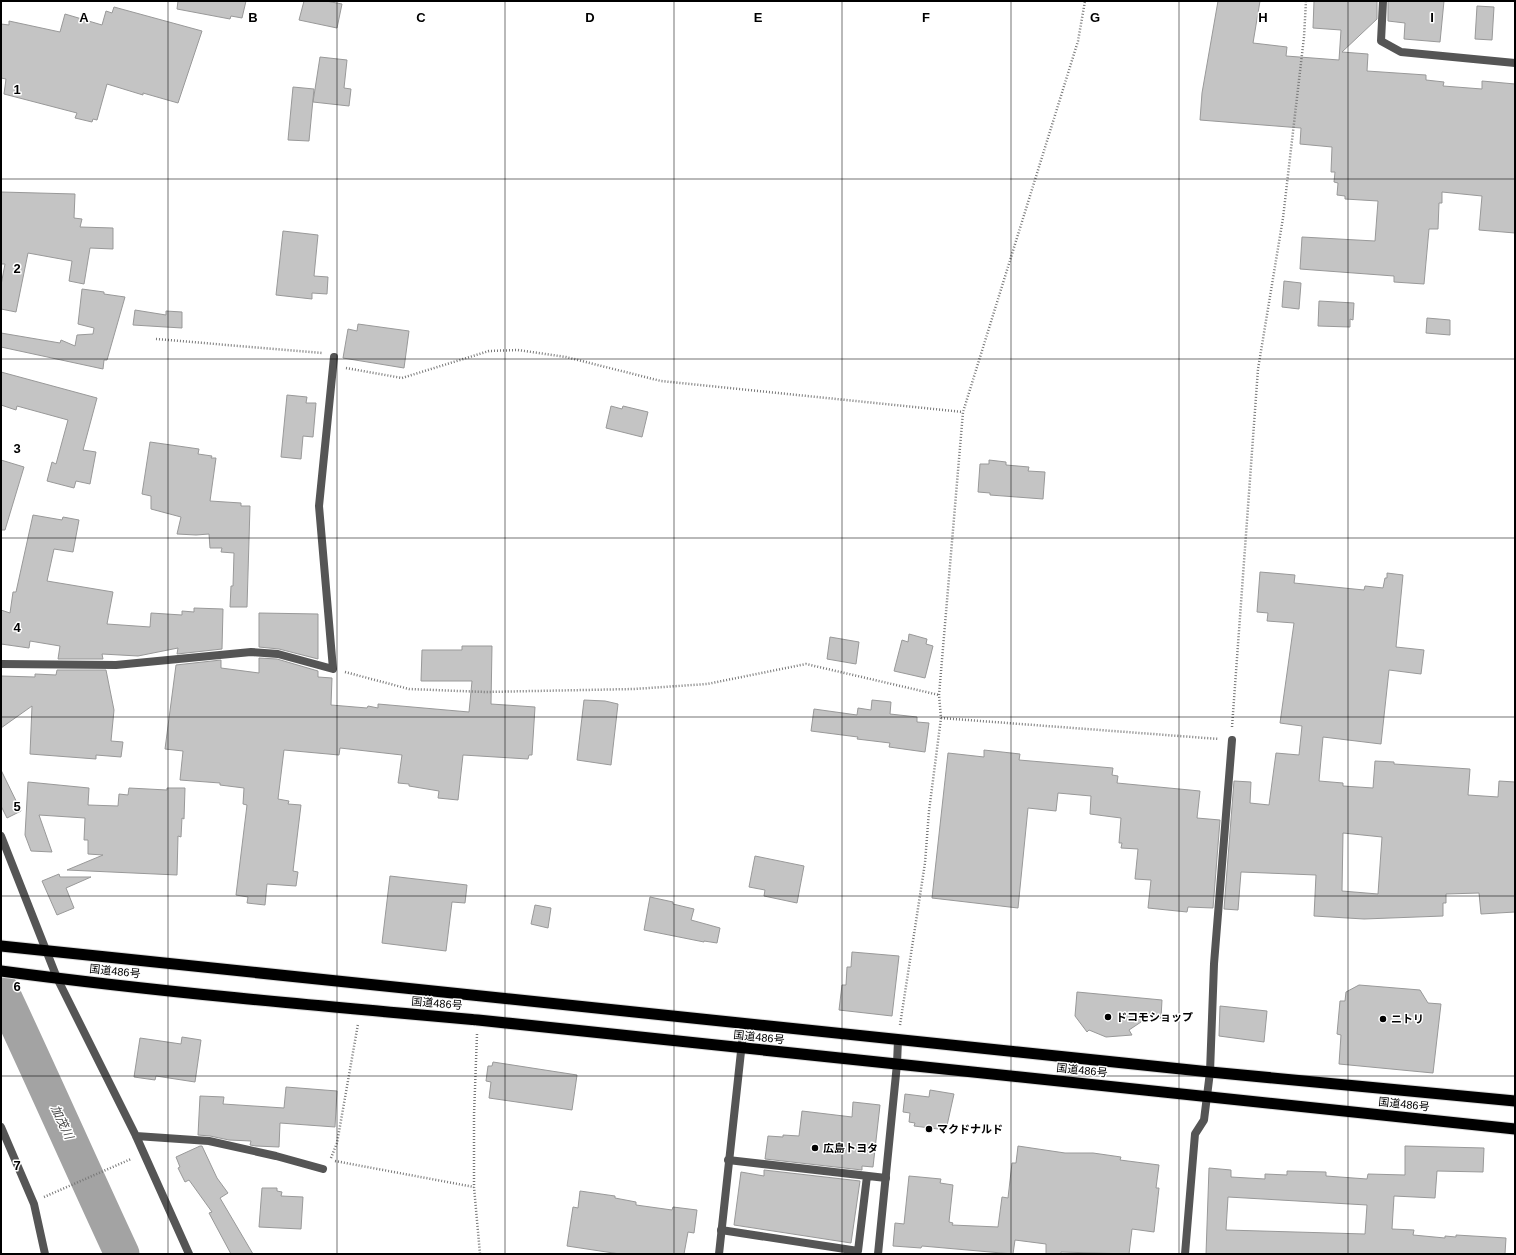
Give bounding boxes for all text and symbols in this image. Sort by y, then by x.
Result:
text: A [79,10,89,25]
text: B [248,10,258,25]
text: C [416,10,426,25]
text: D [585,10,595,25]
text: E [754,10,763,25]
text: F [922,10,930,25]
text: G [1090,10,1100,25]
text: H [1258,10,1268,25]
text: I [1430,10,1434,25]
text: 1 [13,82,21,97]
text: 2 [13,261,21,276]
text: 3 [13,441,21,456]
text: 4 [13,620,21,635]
text: 5 [13,799,21,814]
street label: 国道486号 [89,962,141,980]
text: 6 [13,979,21,994]
street label: 国道486号 [411,995,463,1011]
place label: ドコモショップ [1116,1011,1193,1023]
marker: ドコモショップ [1103,1012,1113,1022]
place label: ニトリ [1391,1013,1424,1025]
marker: ニトリ [1378,1014,1388,1024]
street label: 国道486号 [733,1028,785,1046]
street label: 国道486号 [1056,1061,1108,1079]
street label: 国道486号 [1378,1095,1430,1113]
water label: 加茂川 [48,1103,77,1143]
place label: マクドナルド [937,1123,1003,1135]
marker: マクドナルド [924,1124,934,1134]
place label: 広島トヨタ [823,1142,878,1154]
marker: 広島トヨタ [810,1143,820,1153]
text: 7 [13,1158,21,1173]

